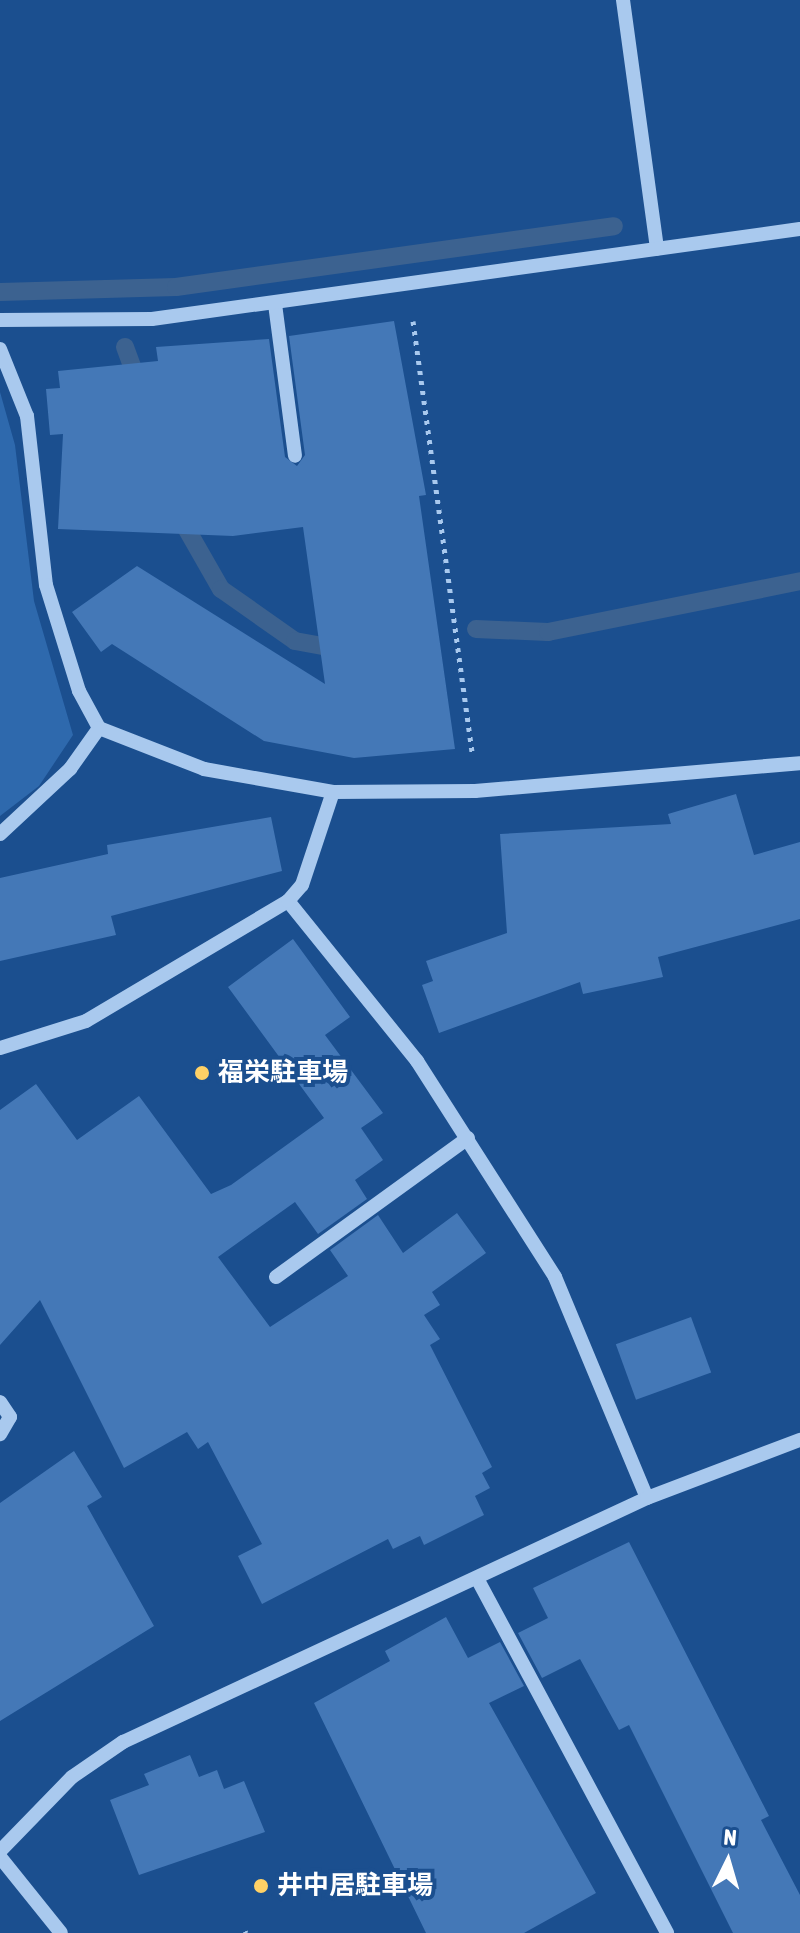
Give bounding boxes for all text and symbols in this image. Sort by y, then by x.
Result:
place label: 福栄駐車場 [218,1057,348,1089]
marker: 福栄駐車場 [193,1064,211,1082]
north arrow [688,1821,768,1901]
text: N [722,1824,738,1851]
place label: 井中居駐車場 [277,1870,433,1902]
marker: 井中居駐車場 [252,1877,270,1895]

